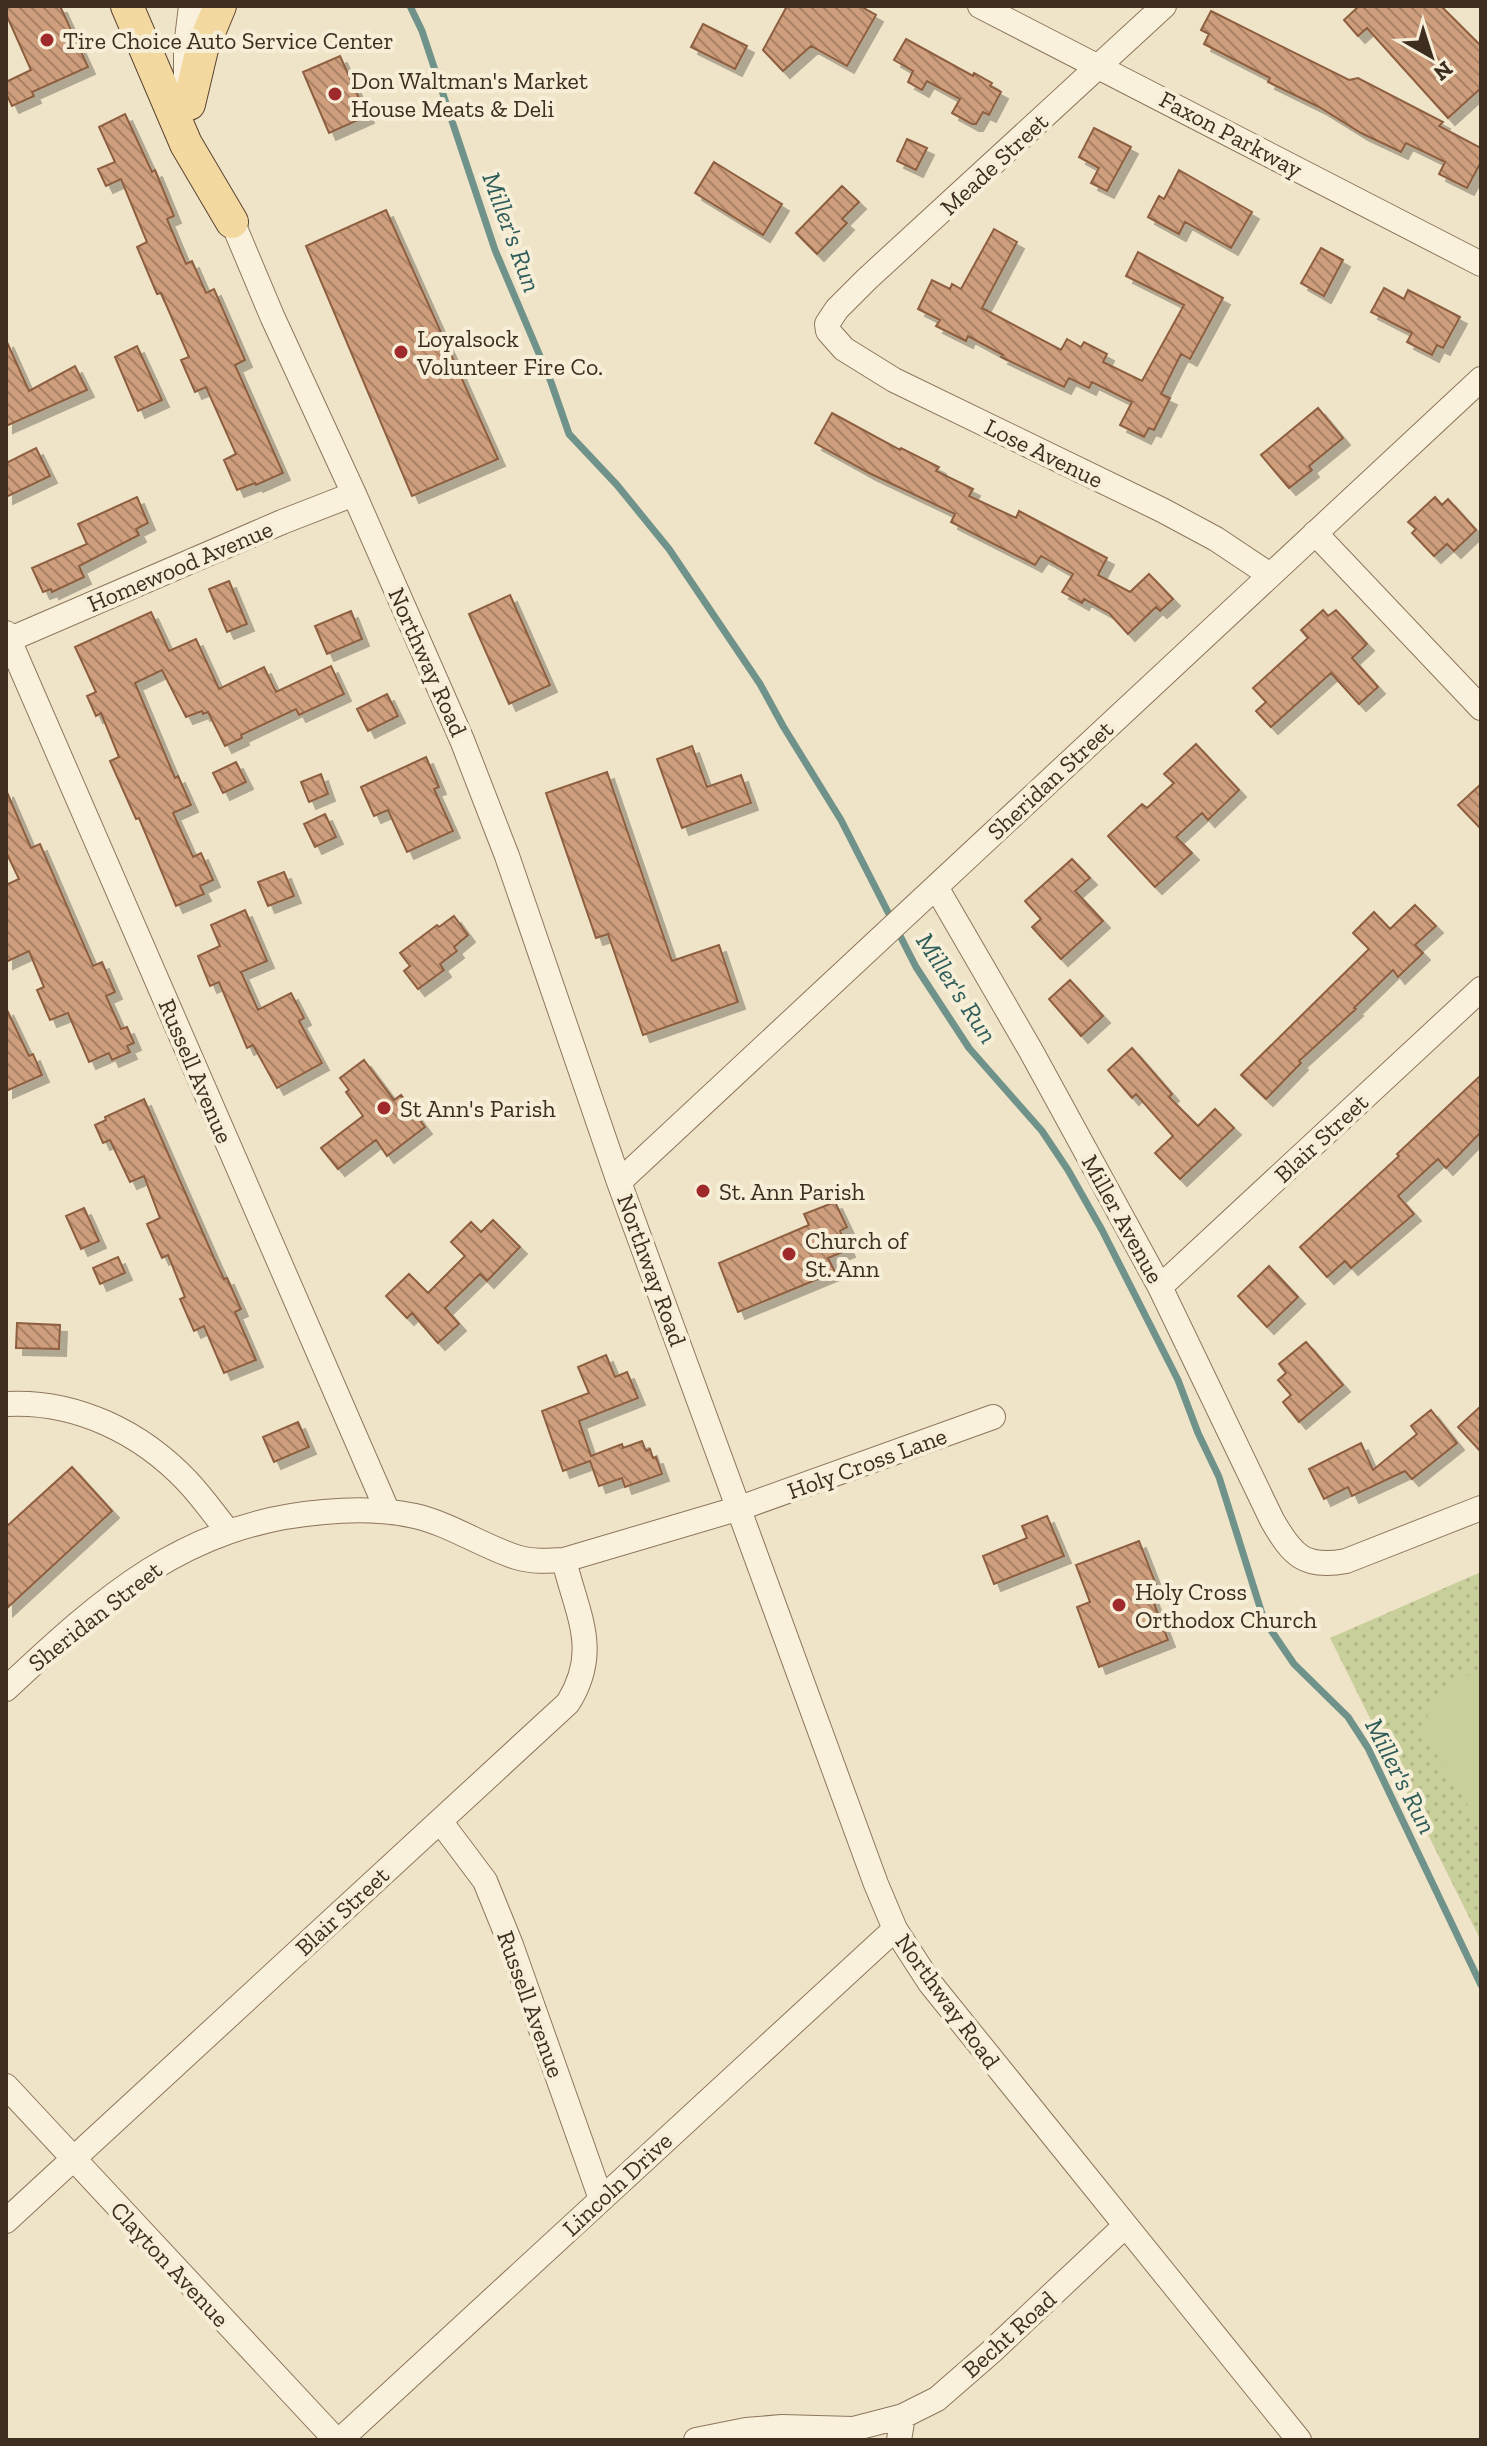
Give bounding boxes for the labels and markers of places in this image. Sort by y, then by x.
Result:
place label: Tire Choice Auto Service Center [63,26,393,55]
marker: Tire Choice Auto Service Center [38,31,56,49]
place label: Don Waltman's Market House Meats & Deli [351,66,588,123]
marker: Don Waltman's Market House Meats & Deli [326,85,344,103]
place label: Loyalsock Volunteer Fire Co. [416,324,603,381]
marker: Loyalsock Volunteer Fire Co. [392,343,410,361]
place label: St Ann's Parish [400,1094,556,1123]
marker: St Ann's Parish [375,1099,393,1117]
place label: St. Ann Parish [719,1177,866,1206]
marker: St. Ann Parish [694,1182,712,1200]
place label: Church of St. Ann [805,1226,910,1283]
marker: Church of St. Ann [780,1245,798,1263]
place label: Holy Cross Orthodox Church [1135,1577,1318,1634]
marker: Holy Cross Orthodox Church [1110,1596,1128,1614]

